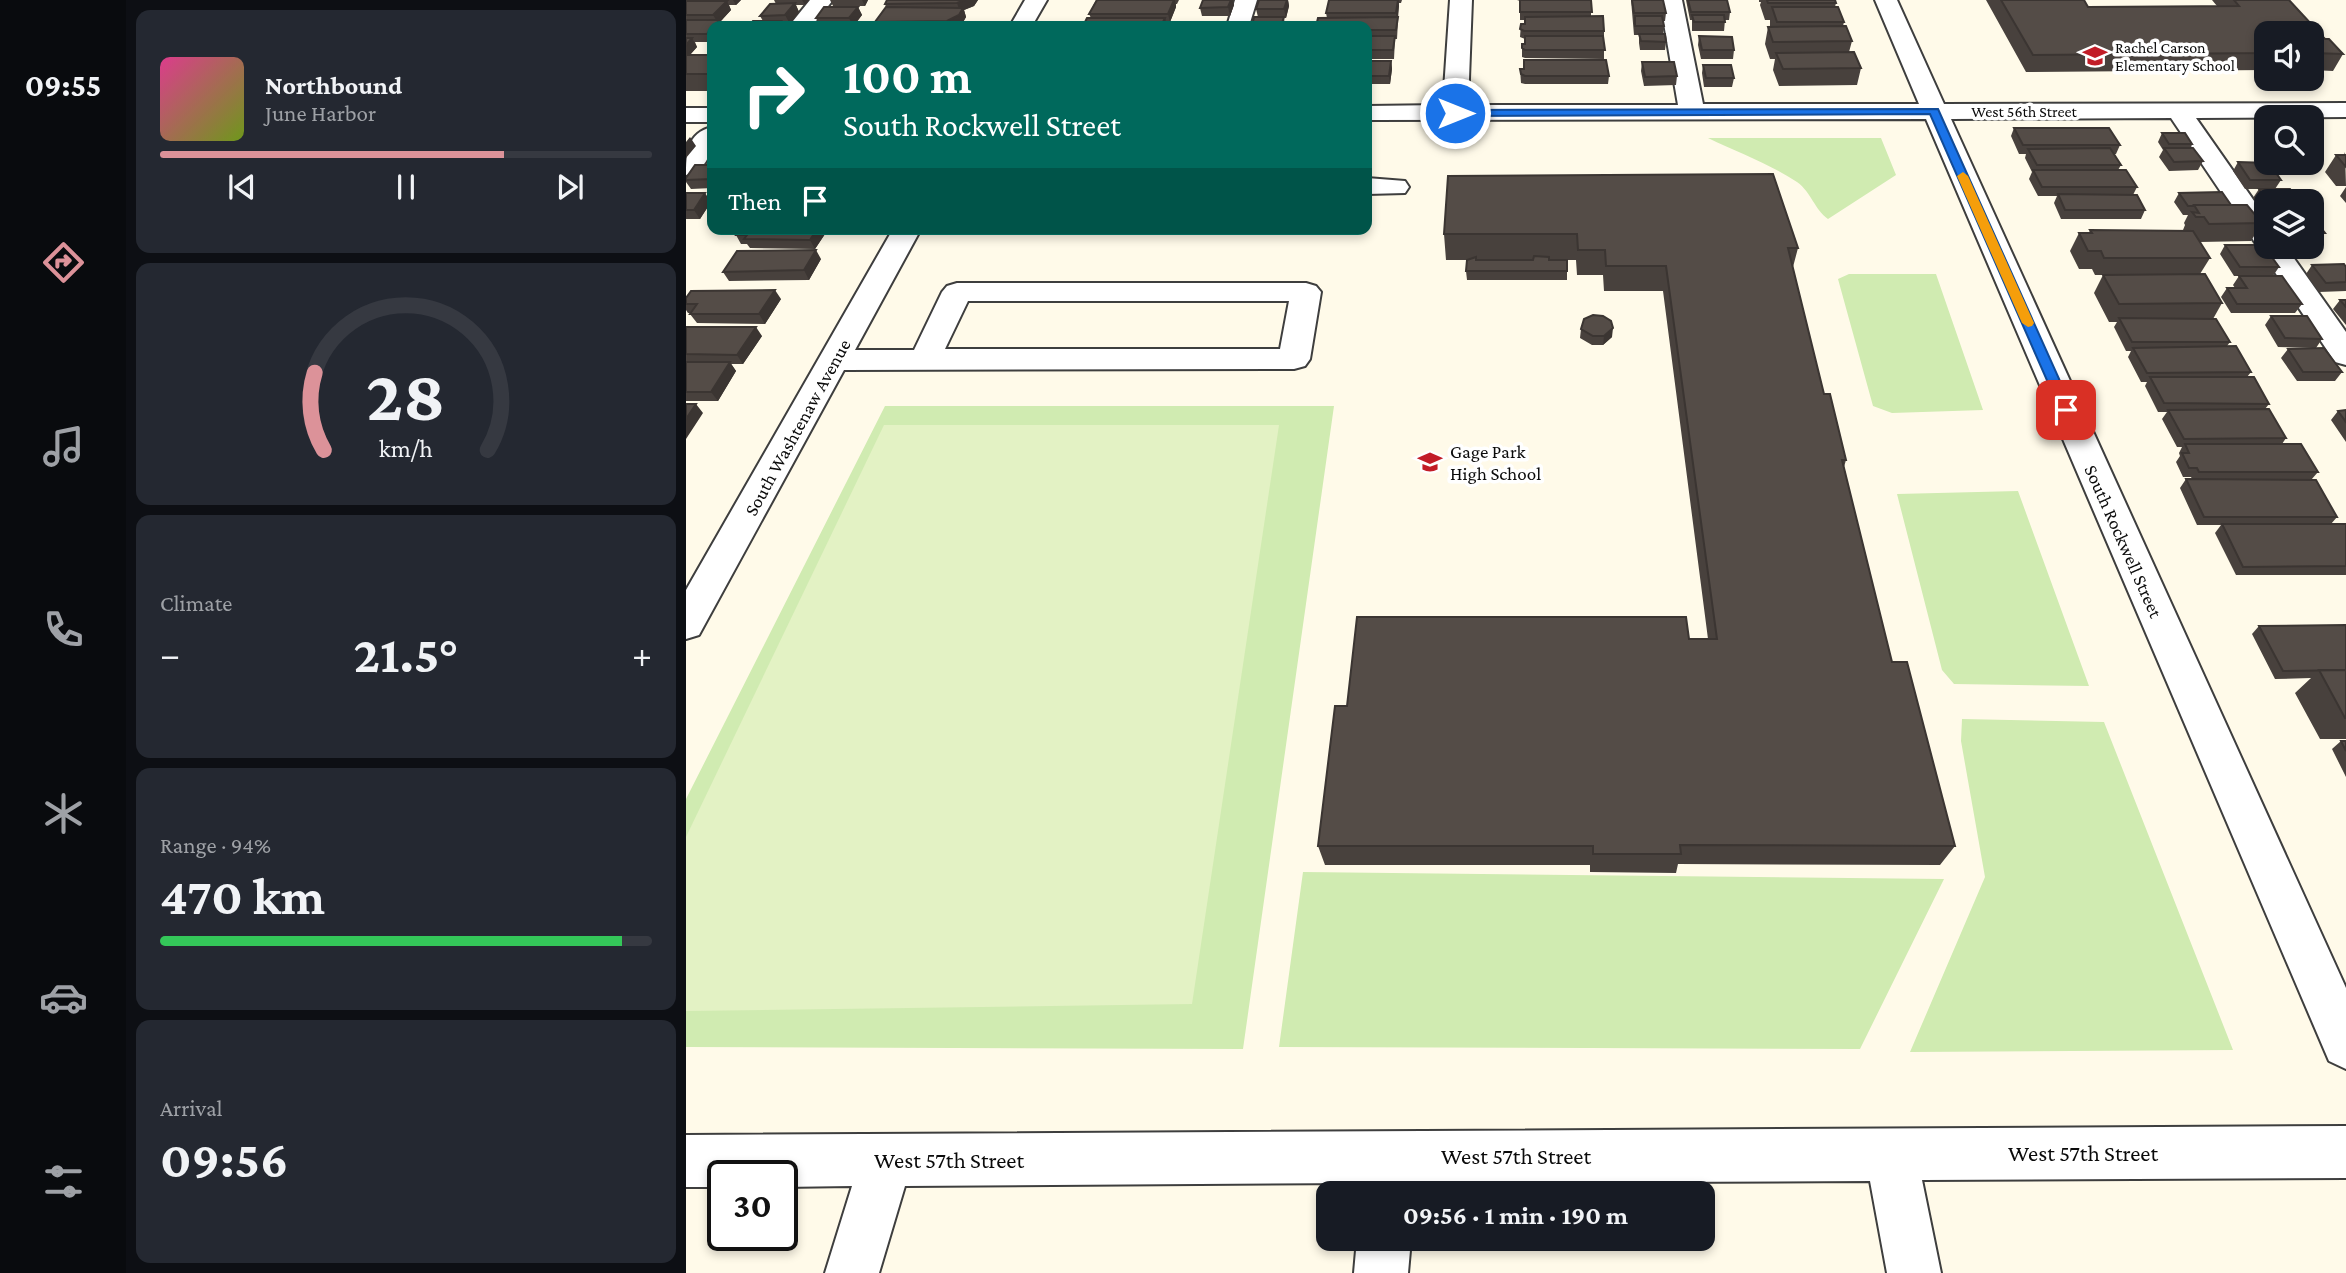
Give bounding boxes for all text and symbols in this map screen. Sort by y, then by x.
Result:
map controls [2254,21,2324,259]
button: sound [2254,21,2324,91]
place label: Rachel Carson Elementary School [2115,39,2235,75]
school or university icon: Rachel Carson Elementary School [2081,42,2109,70]
icon: right [728,49,819,140]
text: 100 m [843,49,972,104]
text: 09:55 [25,67,101,103]
text: Northbound [265,71,402,100]
position arrow [1418,76,1492,150]
text: June Harbor [265,100,376,126]
street label: West 56th Street [1971,103,2078,120]
button: search [2254,105,2324,175]
text: South Rockwell Street [843,107,1121,143]
icon: previous [223,168,261,206]
icon: pause [387,168,425,206]
icon: next [551,168,589,206]
icon: arrive [796,182,834,220]
text: Then [728,187,782,216]
button: layers [2254,189,2324,259]
icon: directions [39,238,88,287]
street label: South Washtenaw Avenue [740,335,855,519]
text: 28 [366,355,446,436]
pin [2036,380,2096,440]
icon: arrive [2047,391,2085,429]
icon: music [39,422,88,471]
text: km/h [379,435,433,462]
place label: Gage Park High School [1450,441,1541,484]
school or university icon: Gage Park High School [1416,448,1444,476]
street label: South Rockwell Street [2080,462,2167,621]
text: Climate [160,590,232,616]
icon: phone [39,605,88,654]
text: 21.5° [354,625,459,683]
text: − [160,633,180,675]
text: + [632,633,652,675]
icon: climate [39,789,88,838]
text: Range · 94% [160,832,271,858]
text: 470 km [160,867,325,925]
icon: car [39,973,88,1022]
text: Arrival [160,1095,223,1121]
text: 09:56 [160,1130,288,1188]
street label: West 57th Street [2008,1140,2158,1166]
street label: West 57th Street [1441,1143,1591,1169]
street label: West 57th Street [874,1147,1024,1173]
icon: filters [39,1157,88,1206]
speed limit sign: 30 [707,1160,798,1251]
text: 09:56 · 1 min · 190 m [1403,1201,1628,1230]

